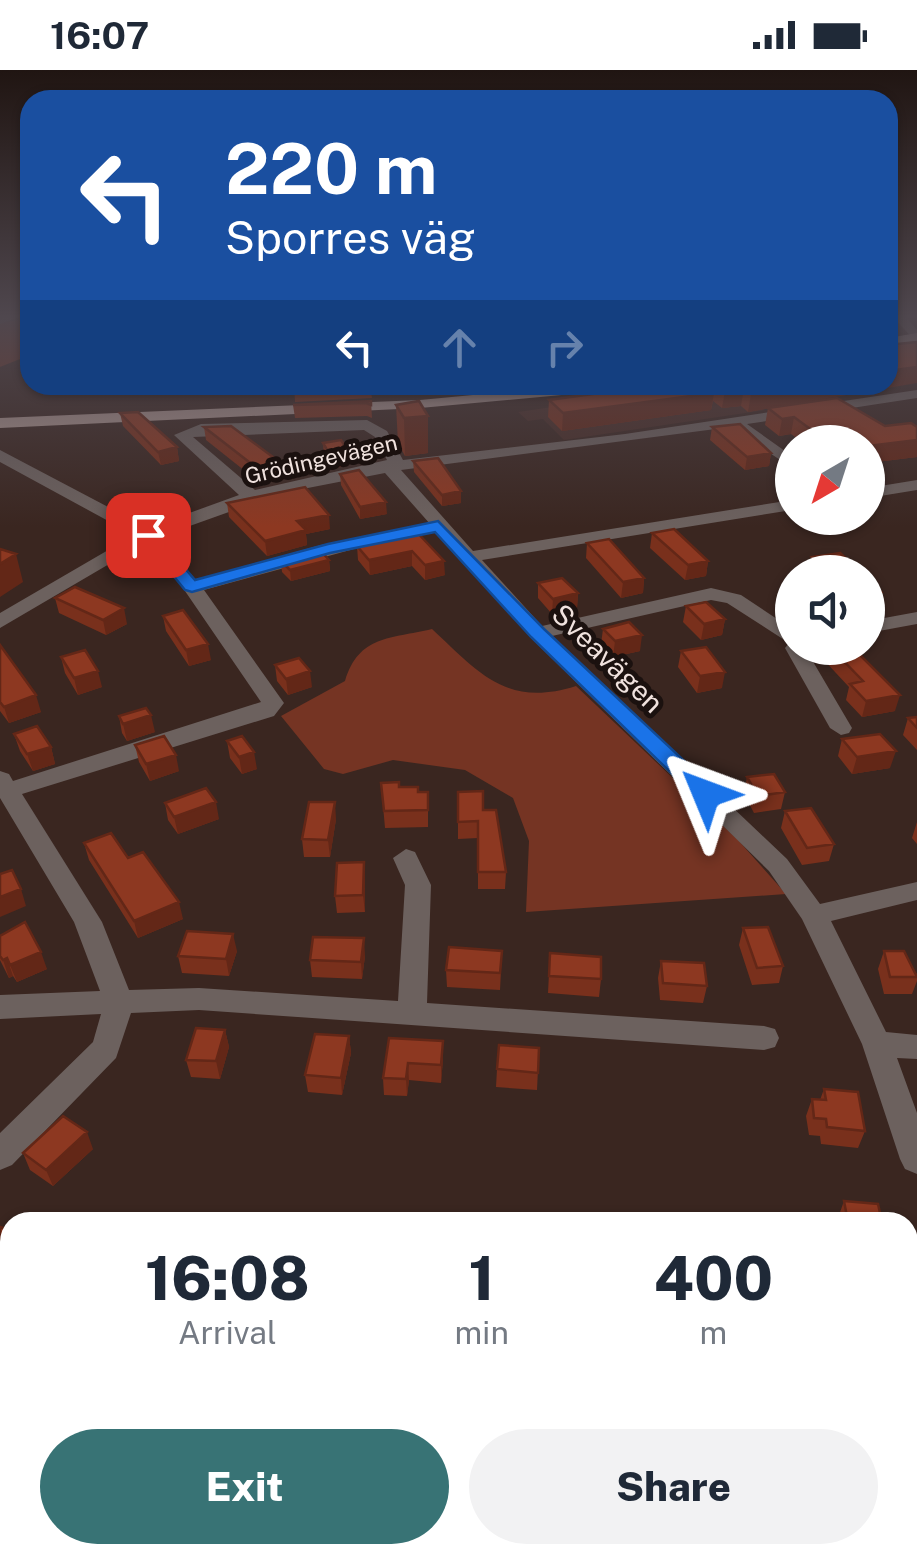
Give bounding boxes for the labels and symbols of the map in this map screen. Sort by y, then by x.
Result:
north arrow [775,425,885,535]
street label: Grödingevägen [242,429,400,489]
pin [106,493,191,578]
street label: Sveavägen [546,597,670,719]
position arrow [654,742,758,846]

